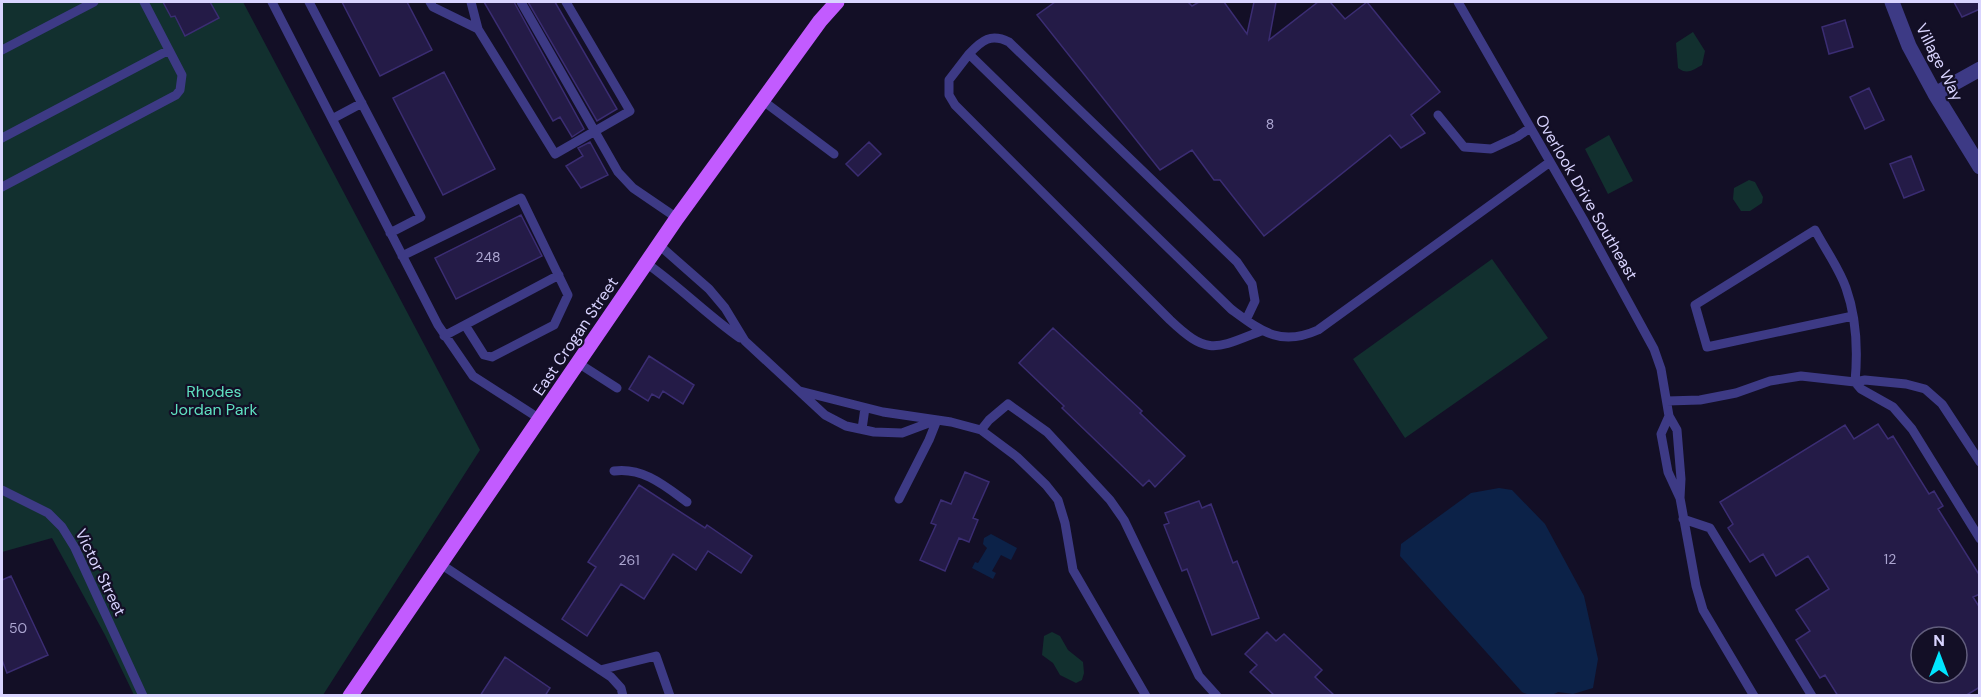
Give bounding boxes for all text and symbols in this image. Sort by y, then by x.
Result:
street label: Village Way [1911,20,1968,105]
street label: Overlook Drive Southeast [1531,111,1643,284]
house number: 8 [1266,115,1274,133]
house number: 248 [476,248,500,266]
street label: East Crogan Street [528,273,623,400]
park label: Rhodes Jordan Park [171,381,257,420]
street label: Victor Street [70,525,131,619]
house number: 12 [1884,550,1896,568]
house number: 261 [618,551,640,569]
house number: 50 [9,619,27,637]
north arrow [1909,625,1969,685]
text: N [1933,630,1945,651]

